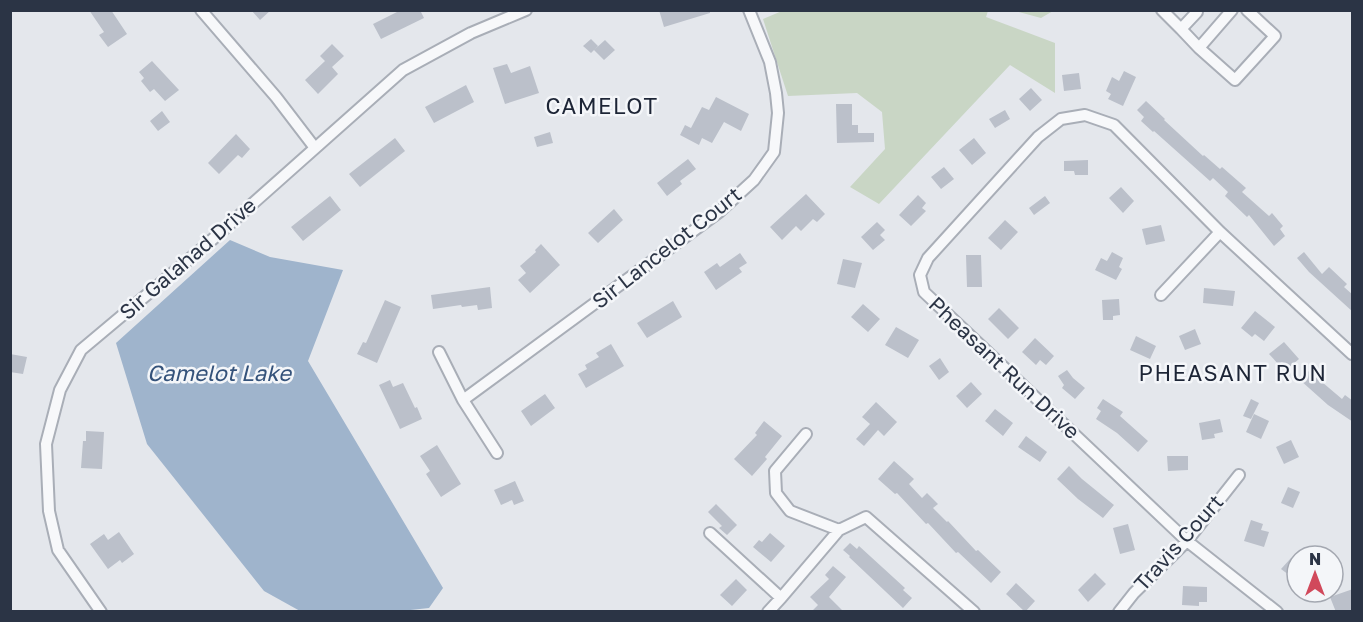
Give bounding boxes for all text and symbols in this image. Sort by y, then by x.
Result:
district label: CAMELOT [545,92,659,119]
street label: Sir Lancelot Court [586,181,746,314]
street label: Sir Galahad Drive [114,192,261,325]
street label: Pheasant Run Drive [924,291,1086,444]
water label: Camelot Lake [147,359,293,386]
district label: PHEASANT RUN [1138,359,1328,386]
street label: Travis Court [1128,489,1228,596]
north arrow [1285,544,1345,604]
text: N [1309,549,1321,569]

